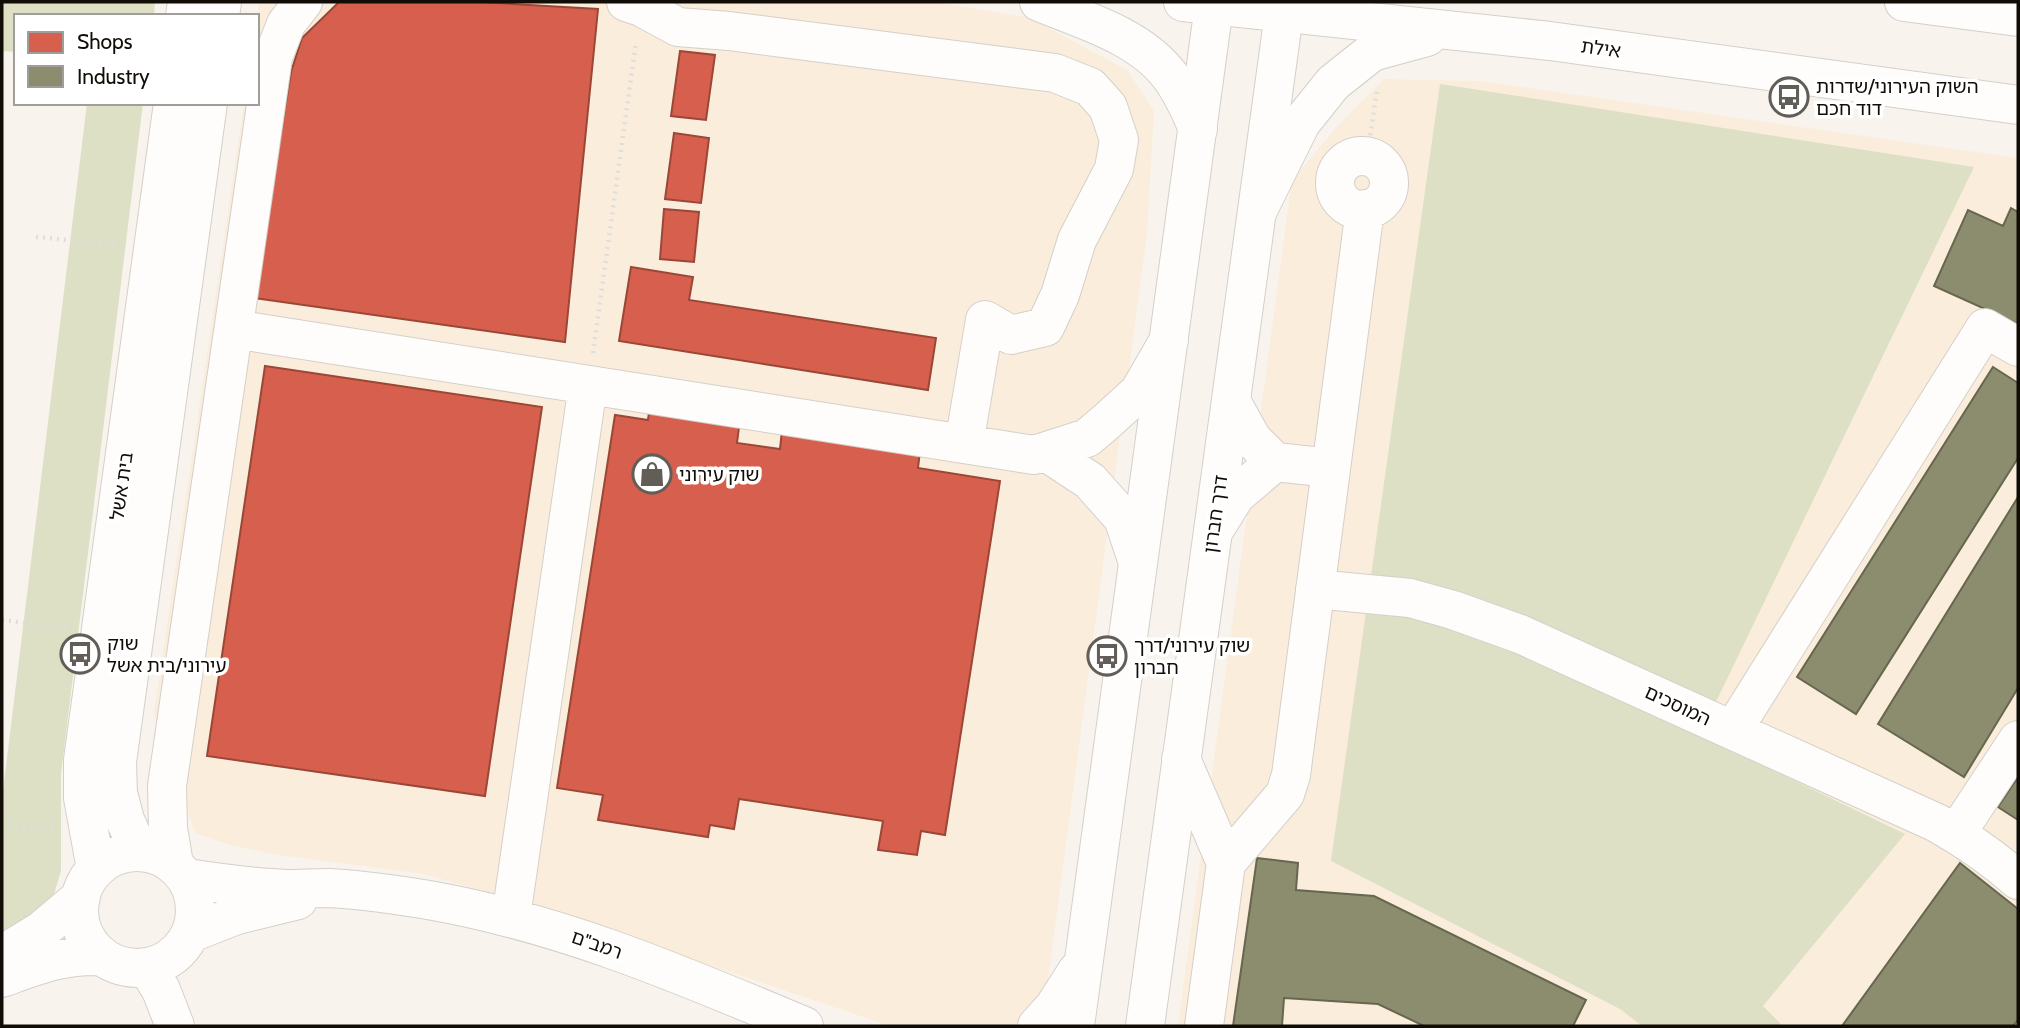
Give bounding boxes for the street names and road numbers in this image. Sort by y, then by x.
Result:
street label: אילת [1579,34,1622,63]
street label: בית אשל [105,450,138,522]
street label: דרך חברון [1199,473,1232,555]
street label: המוסכים [1641,680,1714,731]
street label: רמב"ם [568,925,625,964]

